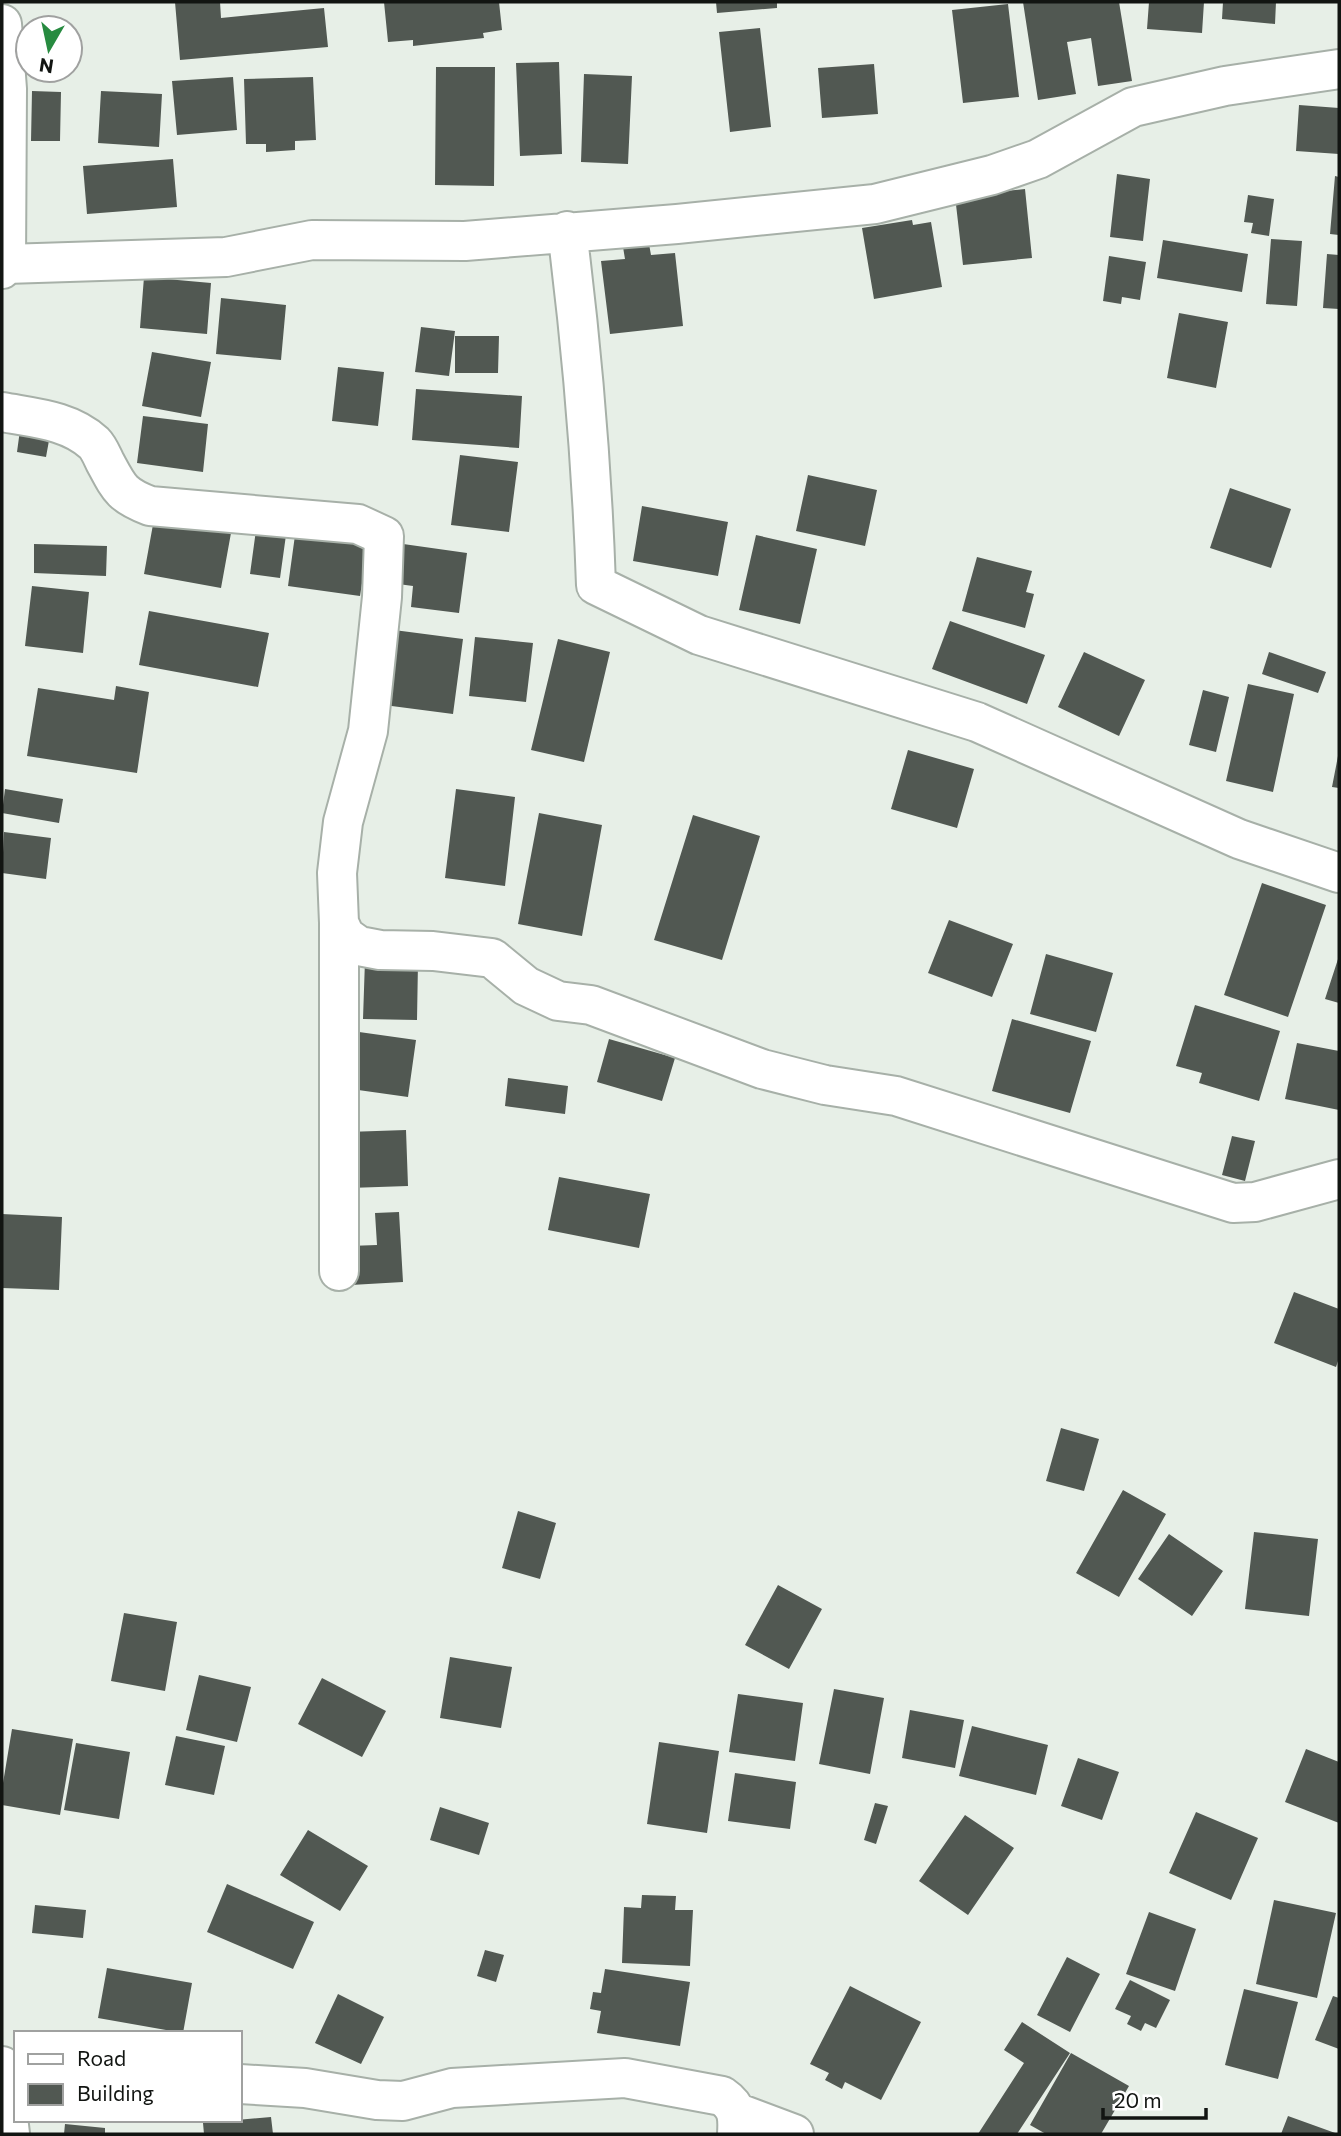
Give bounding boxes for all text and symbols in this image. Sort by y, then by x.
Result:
north arrow [14,14,84,84]
text: N [37,54,55,79]
legend [14,2031,242,2122]
text: Road [77,2045,126,2070]
scale bar [1103,2076,1206,2120]
text: Building [77,2080,154,2105]
text: 20 m [1114,2087,1162,2112]

